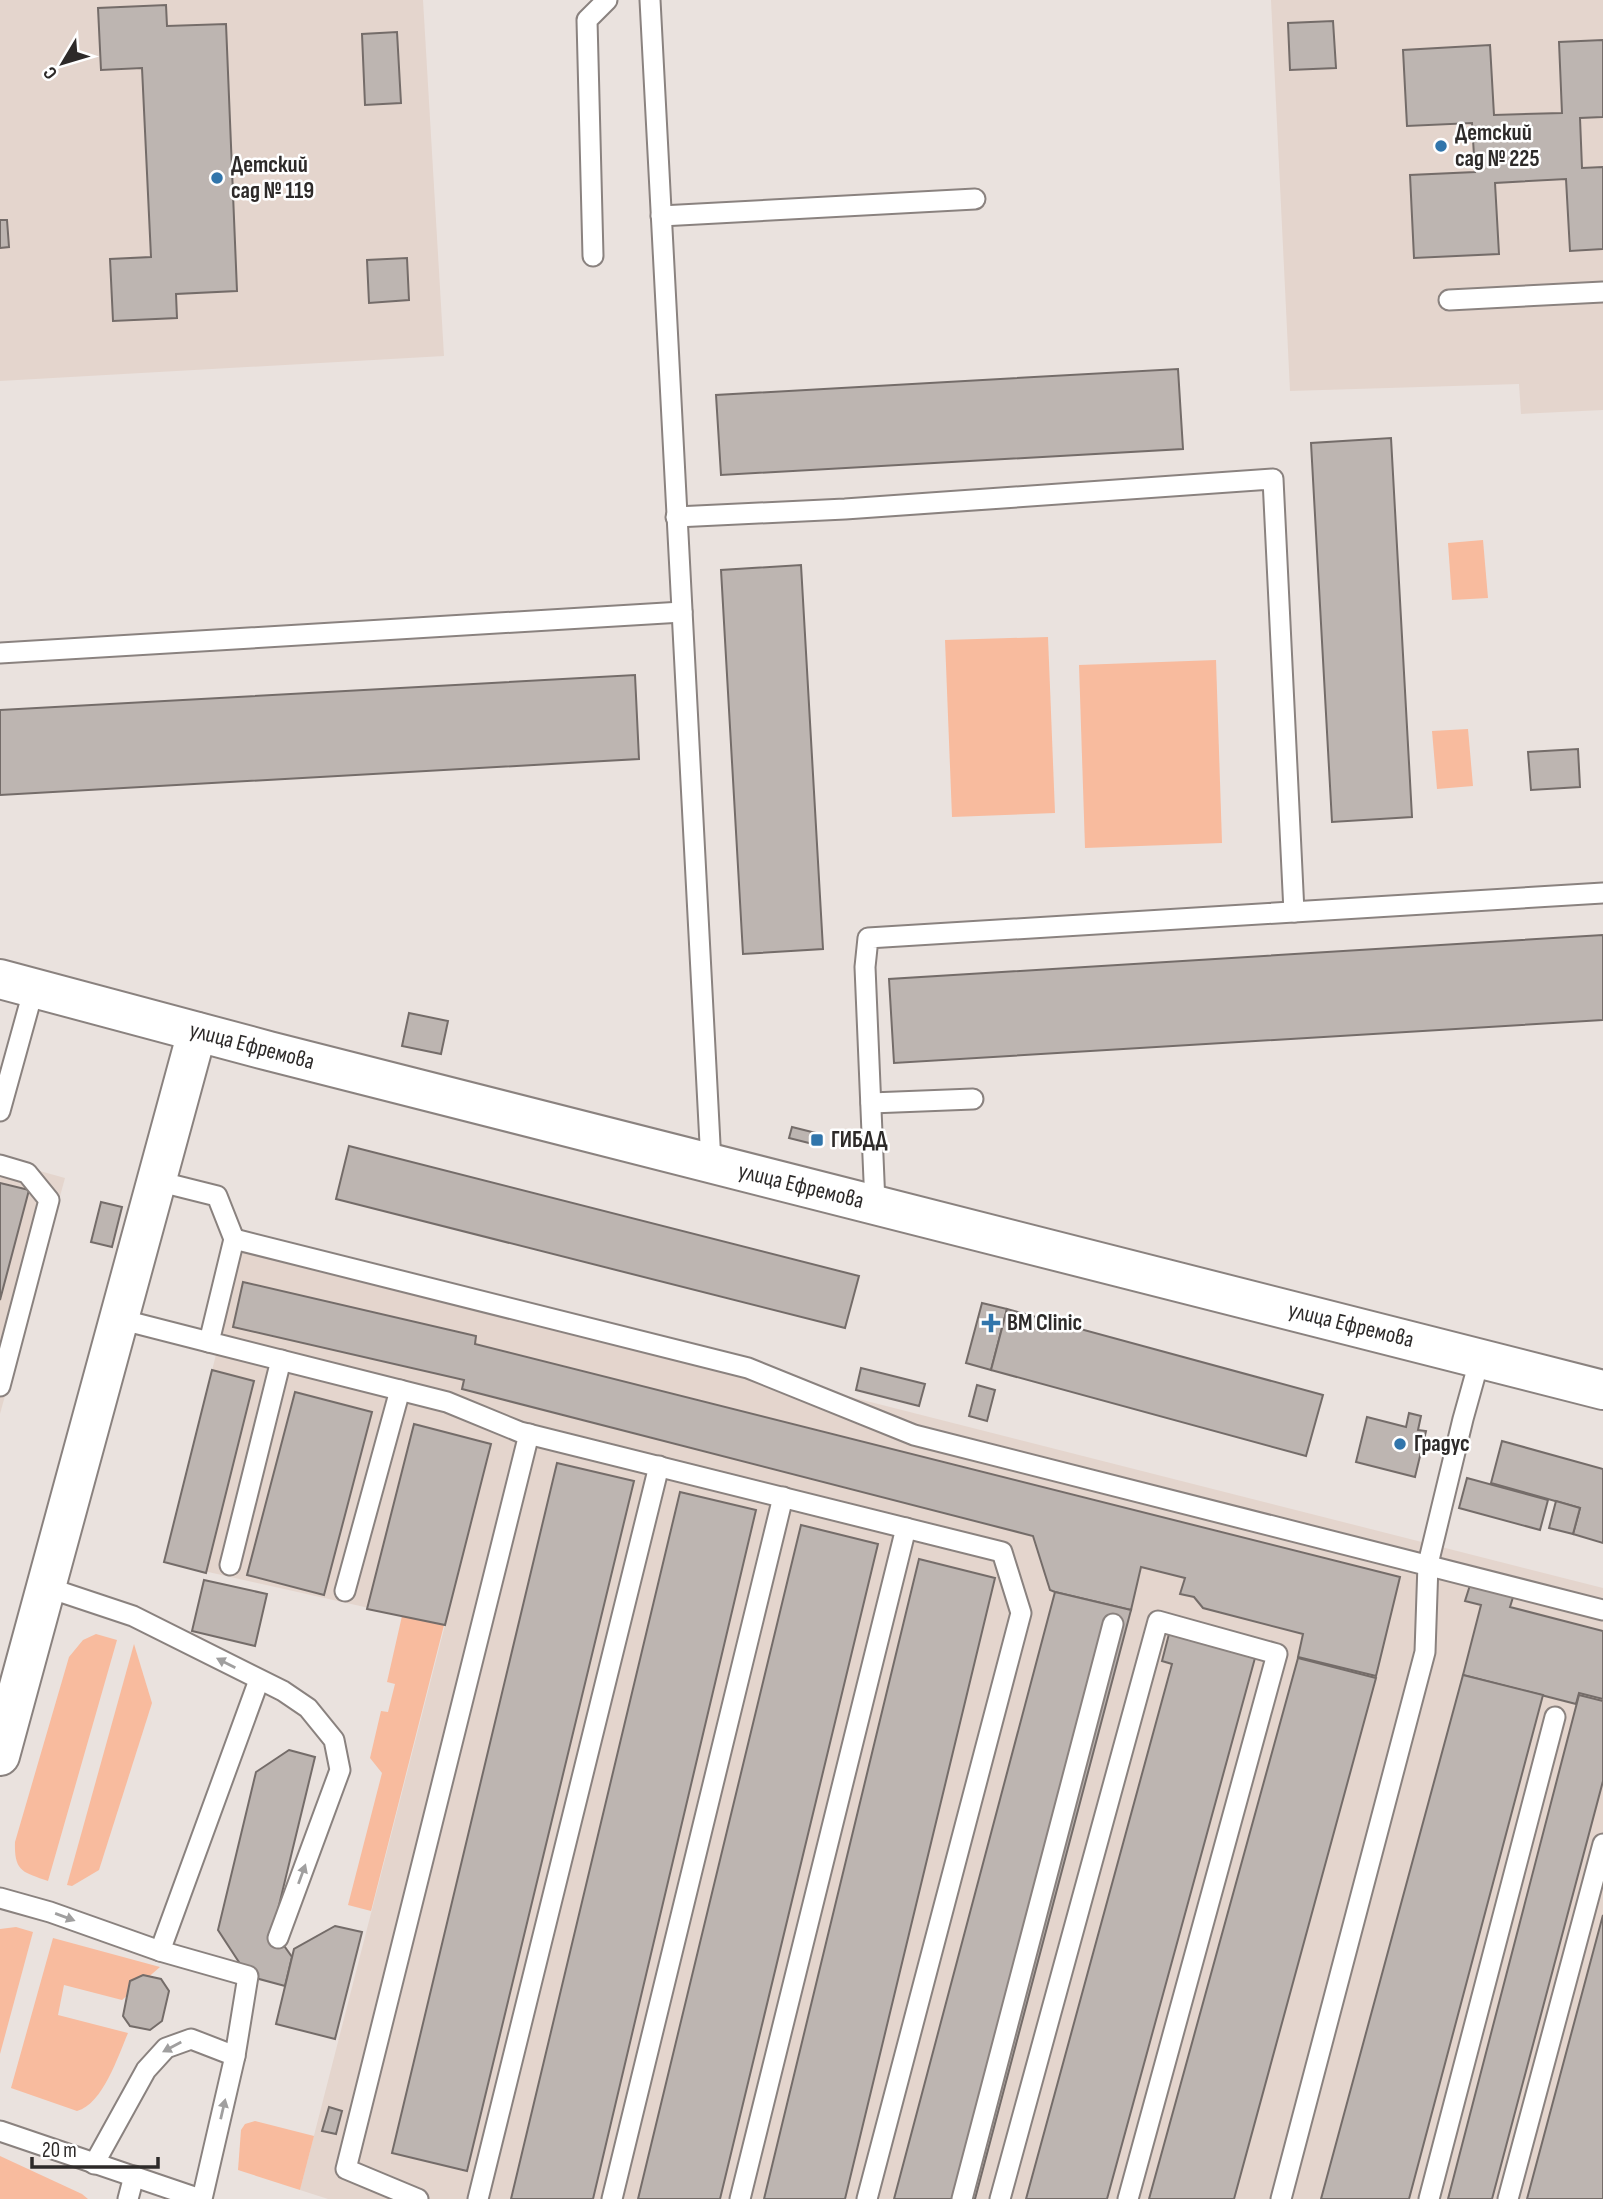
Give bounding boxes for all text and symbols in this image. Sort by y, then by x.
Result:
north arrow [28,28,98,98]
text: С [39,61,63,83]
place label: Детский сад № 225 [1455,119,1540,173]
marker: Детский сад № 225 [1433,138,1449,154]
place label: Детский сад № 119 [231,151,314,205]
marker: Детский сад № 119 [209,170,225,186]
street label: улица Ефремова [186,1016,318,1076]
place label: ГИБДД [831,1126,888,1154]
marker: ГИБДД [809,1132,825,1148]
street label: улица Ефремова [735,1157,867,1215]
street label: улица Ефремова [1285,1296,1417,1354]
place label: BM Clinic [1007,1309,1082,1337]
marker: BM Clinic [981,1313,1001,1333]
place label: Градус [1414,1430,1470,1458]
marker: Градус [1392,1436,1408,1452]
one-way arrow [216,1657,236,1668]
one-way arrow [297,1864,308,1885]
one-way arrow [55,1912,76,1923]
one-way arrow [162,2041,182,2053]
one-way arrow [218,2098,229,2120]
scale bar [32,2126,158,2170]
text: 20 m [42,2138,77,2163]

